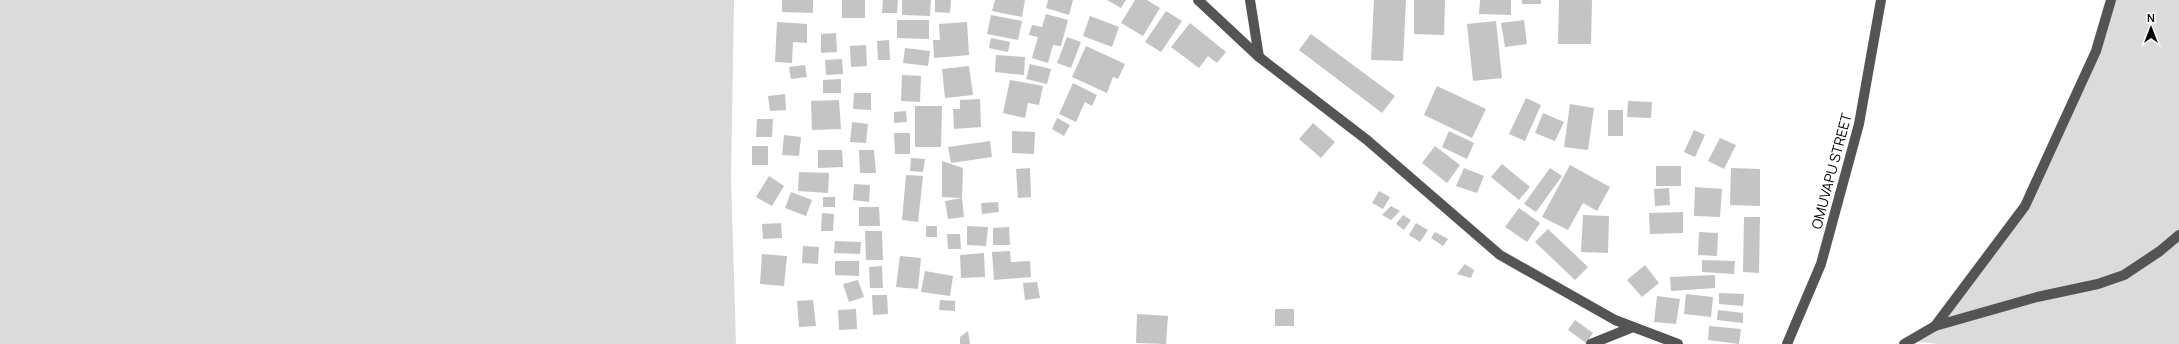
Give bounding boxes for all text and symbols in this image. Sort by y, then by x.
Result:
north arrow [2131,8,2171,48]
text: N [2147,10,2155,25]
street label: OMUVAPU STREET [1806,110,1856,231]

